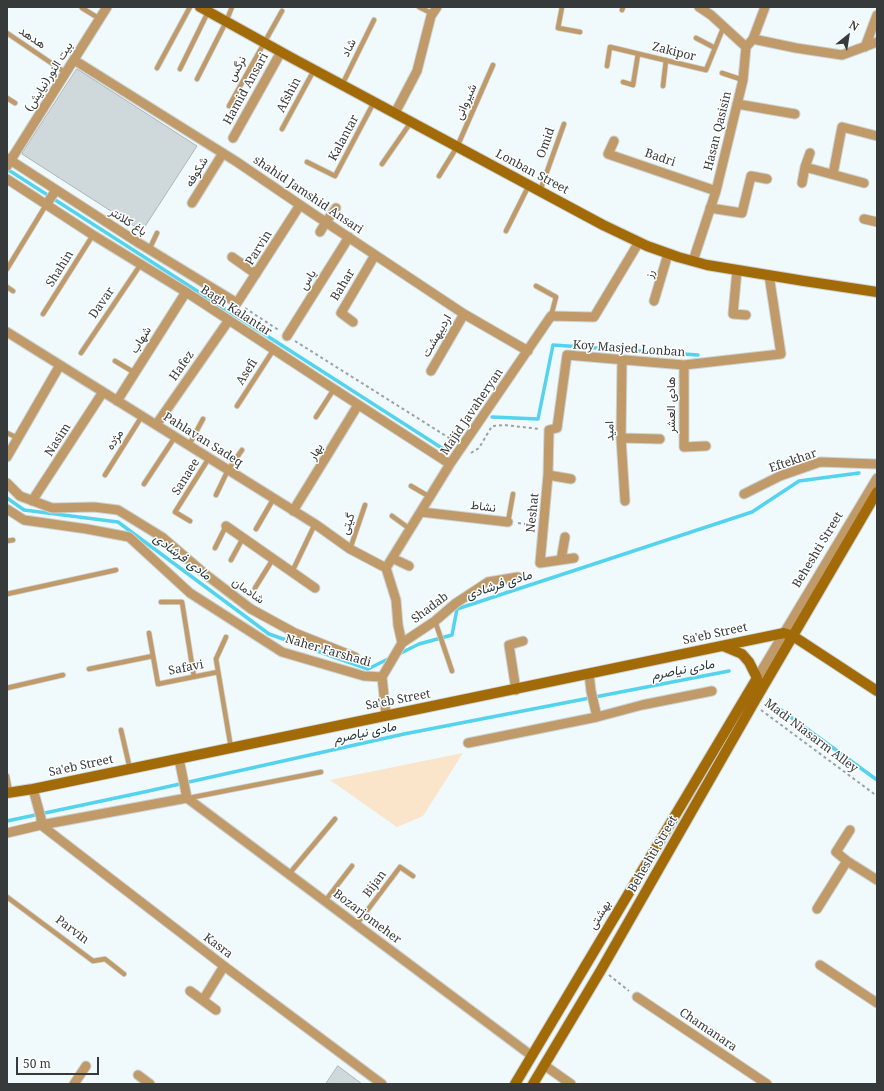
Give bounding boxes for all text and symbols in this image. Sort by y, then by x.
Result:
north arrow [828,16,868,56]
text: N [847,17,862,34]
street label: هدهد [16,24,48,52]
street label: شاد [338,37,360,59]
street label: بیت النور(نیایش) [22,39,76,115]
street label: Zakipor [651,40,697,64]
street label: Hamid Ansari [220,51,272,127]
street label: نرگس [224,54,250,84]
street label: Afshin [274,75,304,115]
street label: شیروانی [452,82,480,122]
street label: Hasan Qasisin [701,90,735,172]
street label: Kalantar [326,113,362,163]
street label: Omid [534,126,558,160]
street label: Badri [643,146,677,170]
street label: Lonban Street [493,147,571,197]
street label: shahid Jamshid Ansari [250,153,366,237]
street label: شکوفه [182,154,212,190]
street label: باغ کلانتر [107,205,149,239]
street label: Parvin [243,228,275,268]
street label: Shahin [43,248,77,290]
street label: Bahar [328,266,358,304]
street label: یاس [296,267,320,293]
street label: رز [642,268,658,280]
street label: Bagh Kalantar [198,283,274,339]
street label: Davar [86,285,118,321]
street label: اردیبهشت [419,312,455,360]
street label: شهاب [127,324,155,356]
street label: Koy Masjed Lonban [572,338,686,360]
street label: Hafez [167,348,197,384]
street label: Asefi [233,356,261,388]
street label: Majid Javaheryan [438,366,506,458]
street label: هادی العشر [665,377,679,433]
street label: Pahlavan Sadeq [161,410,245,470]
street label: Nasim [42,421,74,459]
street label: امید [603,421,617,441]
street label: مژده [103,427,127,453]
street label: بهار [306,441,326,463]
street label: Eftekhar [767,446,819,476]
street label: Sanaee [169,456,203,498]
street label: Neshat [524,493,542,533]
street label: نشاط [469,498,497,516]
street label: Beheshti Street [790,509,846,591]
street label: گیتی [338,511,358,537]
water label: مادی فرشادی [150,530,214,584]
water label: مادی فرشادی [464,567,534,603]
street label: شادمان [229,575,267,607]
street label: Shadab [409,589,451,627]
street label: Sa'eb Street [681,620,749,648]
street label: Naher Farshadi [283,632,373,670]
water label: مادی نیاصرم [650,656,716,684]
street label: Safavi [167,658,205,678]
street label: Sa'eb Street [364,687,432,713]
street label: Madi Niasarm Alley [761,696,861,776]
water label: مادی نیاصرم [332,719,398,747]
street label: Sa'eb Street [47,752,115,780]
street label: Beheshti Street [625,813,681,895]
street label: Bijan [360,868,390,900]
street label: Bozarjomeher [330,887,404,947]
street label: بهشتی [586,898,614,932]
street label: Parvin [52,913,92,947]
street label: Kasra [201,930,235,962]
street label: Chamanara [676,1005,740,1055]
scale bar [18,1049,101,1075]
text: 50 m [23,1055,51,1072]

